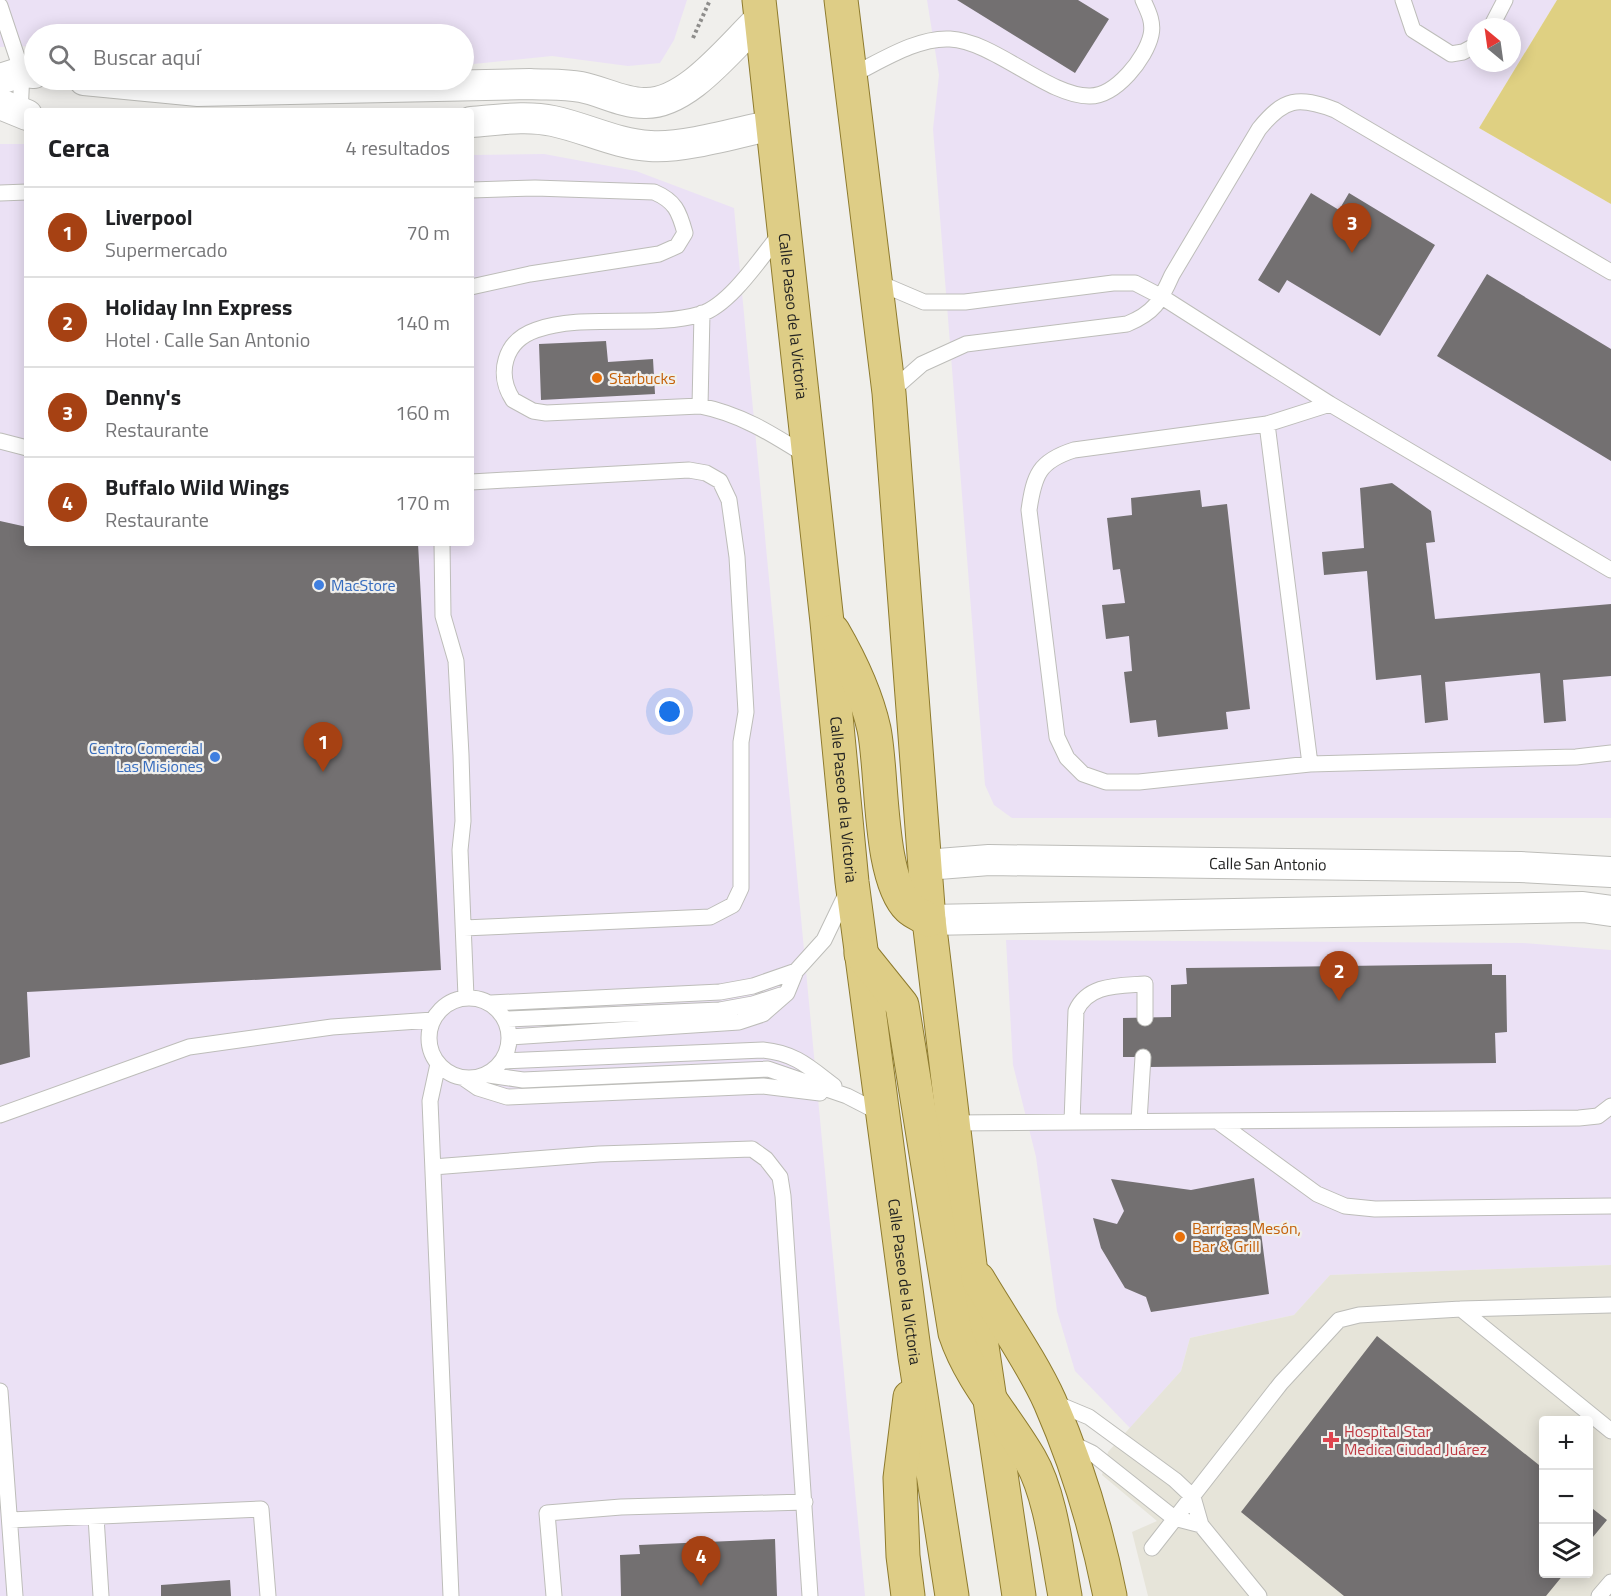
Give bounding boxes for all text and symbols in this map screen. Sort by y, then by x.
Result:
north arrow [1467,18,1521,72]
search box [24,24,474,90]
text: Buscar aquí [93,40,201,74]
icon: search [45,41,78,74]
text: Cerca [48,128,110,167]
text: 4 resultados [346,132,450,163]
text: Liverpool [105,200,193,234]
pin: 3 [1332,204,1372,253]
text: 1 [62,217,73,248]
text: 70 m [406,217,450,248]
street label: Calle Paseo de la Victoria [773,232,815,400]
text: Supermercado [105,234,227,265]
text: Holiday Inn Express [105,290,292,324]
text: 2 [62,307,73,338]
text: 140 m [395,307,450,338]
text: Hotel · Calle San Antonio [105,324,310,355]
place label: Starbucks [609,366,676,390]
marker: Starbucks [590,371,604,385]
text: Denny's [105,380,181,414]
text: 3 [62,397,73,428]
text: 160 m [395,397,450,428]
text: Restaurante [105,414,209,445]
text: Buffalo Wild Wings [105,470,289,504]
text: 4 [62,487,73,518]
text: 170 m [395,487,450,518]
text: Restaurante [105,504,209,535]
place label: MacStore [331,573,395,597]
marker: MacStore [312,578,326,592]
your location [655,697,684,726]
street label: Calle Paseo de la Victoria [824,715,864,884]
pin: 1 [304,722,342,772]
place label: Centro Comercial Las Misiones [89,736,203,778]
marker: Centro Comercial Las Misiones [208,750,222,764]
street label: Calle San Antonio [1209,851,1327,876]
pin: 2 [1320,952,1358,1001]
street label: Calle Paseo de la Victoria [882,1197,928,1366]
place label: Barrigas Mesón, Bar & Grill [1192,1216,1301,1258]
marker: Barrigas Mesón, Bar & Grill [1173,1230,1187,1244]
map controls [1539,1416,1593,1578]
button: + [1539,1416,1593,1470]
place label: Hospital Star Medica Ciudad Juárez [1344,1419,1487,1461]
marker: Hospital Star Medica Ciudad Juárez [1322,1431,1340,1449]
button: − [1539,1470,1593,1524]
button: layers [1539,1524,1593,1578]
pin: 4 [682,1536,720,1586]

